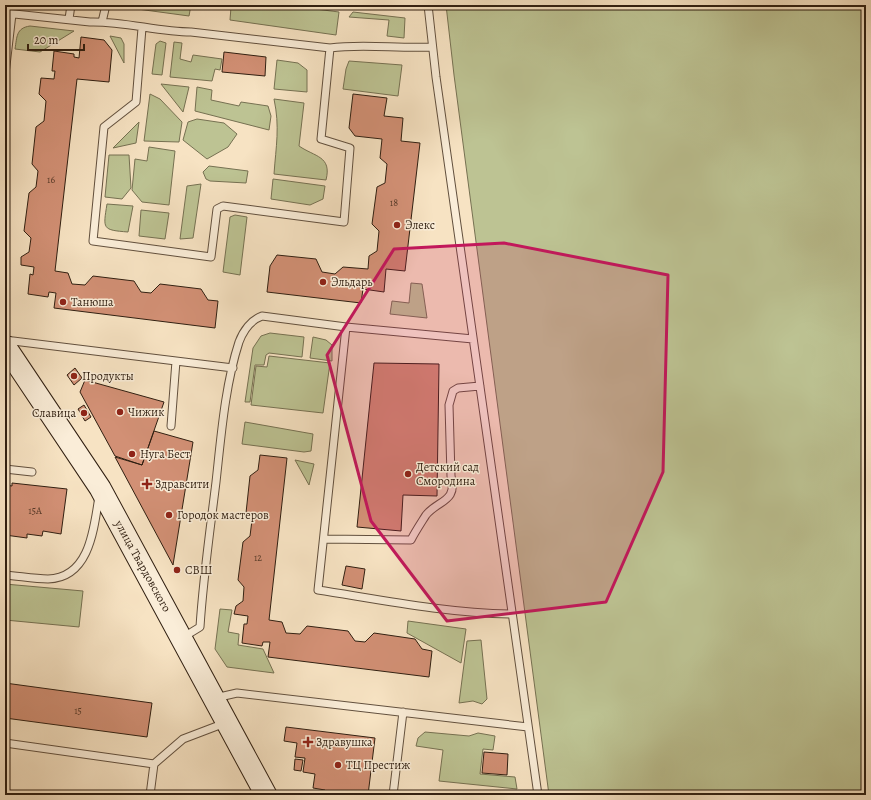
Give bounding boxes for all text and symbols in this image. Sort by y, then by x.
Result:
scale bar [28,26,84,52]
text: 20 m [34,32,58,48]
house number: 16 [47,173,55,186]
house number: 18 [390,196,398,209]
place label: Элекс [405,217,435,233]
marker: Элекс [392,220,402,230]
place label: Эльдарь [331,274,373,290]
marker: Эльдарь [318,277,328,287]
place label: Танюша [71,294,114,310]
marker: Танюша [58,297,68,307]
place label: Продукты [82,368,134,384]
marker: Продукты [69,371,79,381]
place label: Чижик [128,404,164,420]
place label: Славица [32,405,76,421]
marker: Чижик [115,407,125,417]
marker: Славица [79,408,89,418]
place label: Нуга Бест [140,446,191,462]
marker: Нуга Бест [127,449,137,459]
place label: Детский сад Смородина [416,459,479,489]
marker: Детский сад Смородина [403,469,413,479]
place label: Здравсити [155,476,209,492]
marker: Здравсити [142,479,152,489]
house number: 15А [28,504,42,517]
place label: Городок мастеров [177,507,269,523]
marker: Городок мастеров [164,510,174,520]
street label: улица Твардовского [111,516,175,615]
house number: 12 [254,551,262,564]
place label: СВШ [185,562,212,578]
marker: СВШ [172,565,182,575]
house number: 15 [74,704,82,717]
place label: Здравушка [316,734,373,750]
marker: Здравушка [303,737,313,747]
place label: ТЦ Престиж [346,757,410,773]
marker: ТЦ Престиж [333,760,343,770]

